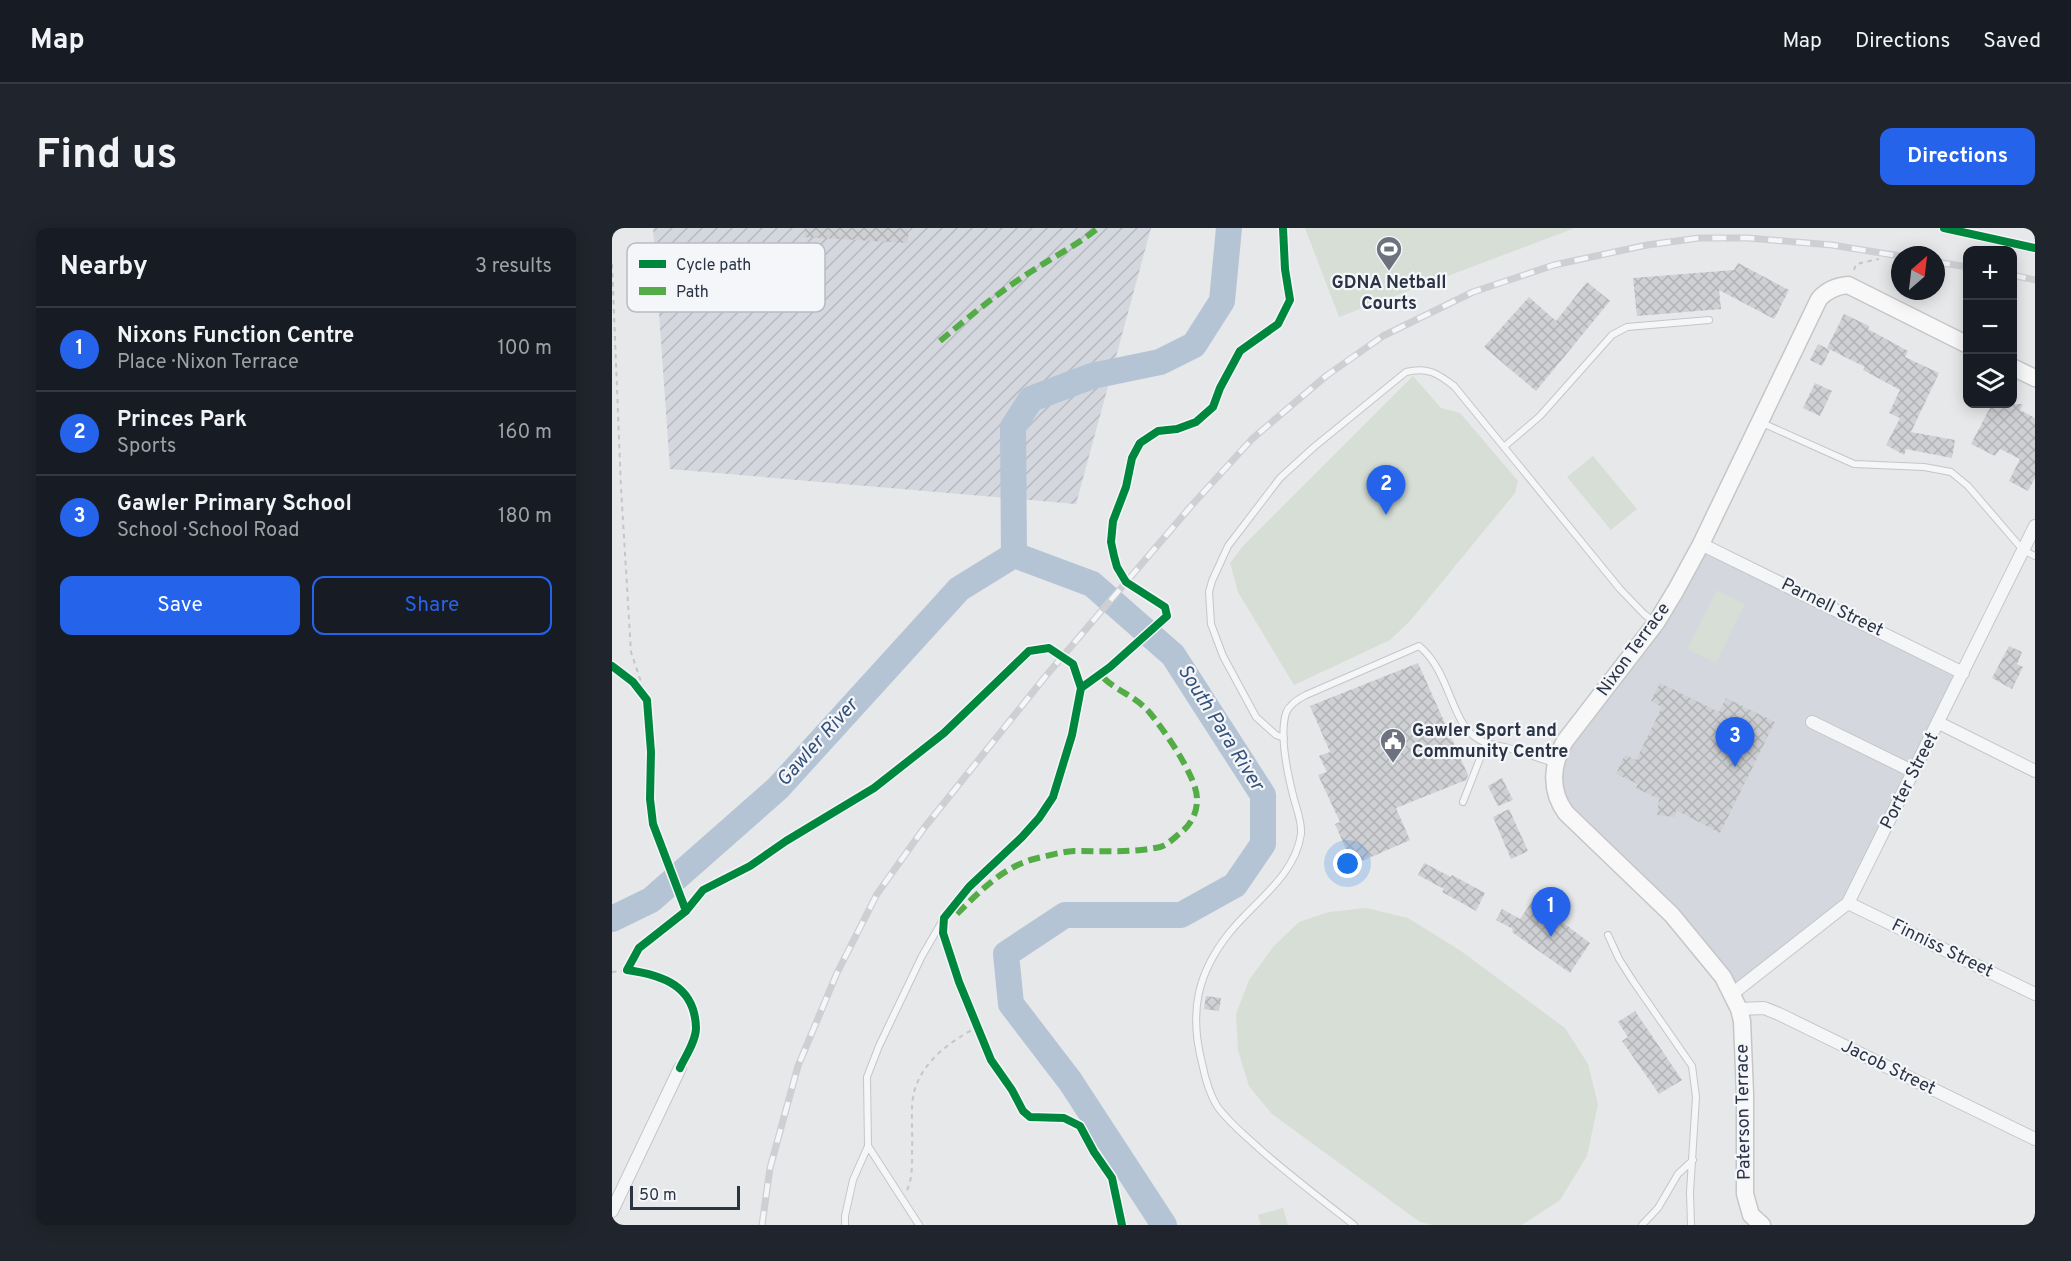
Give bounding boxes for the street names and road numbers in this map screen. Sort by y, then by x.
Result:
street label: Parnell Street [1777,573,1887,643]
street label: Nixon Terrace [1592,599,1676,701]
street label: Porter Street [1876,729,1944,833]
street label: Finniss Street [1887,914,1997,984]
street label: Jacob Street [1837,1035,1939,1101]
street label: Paterson Terrace [1731,1044,1757,1180]

